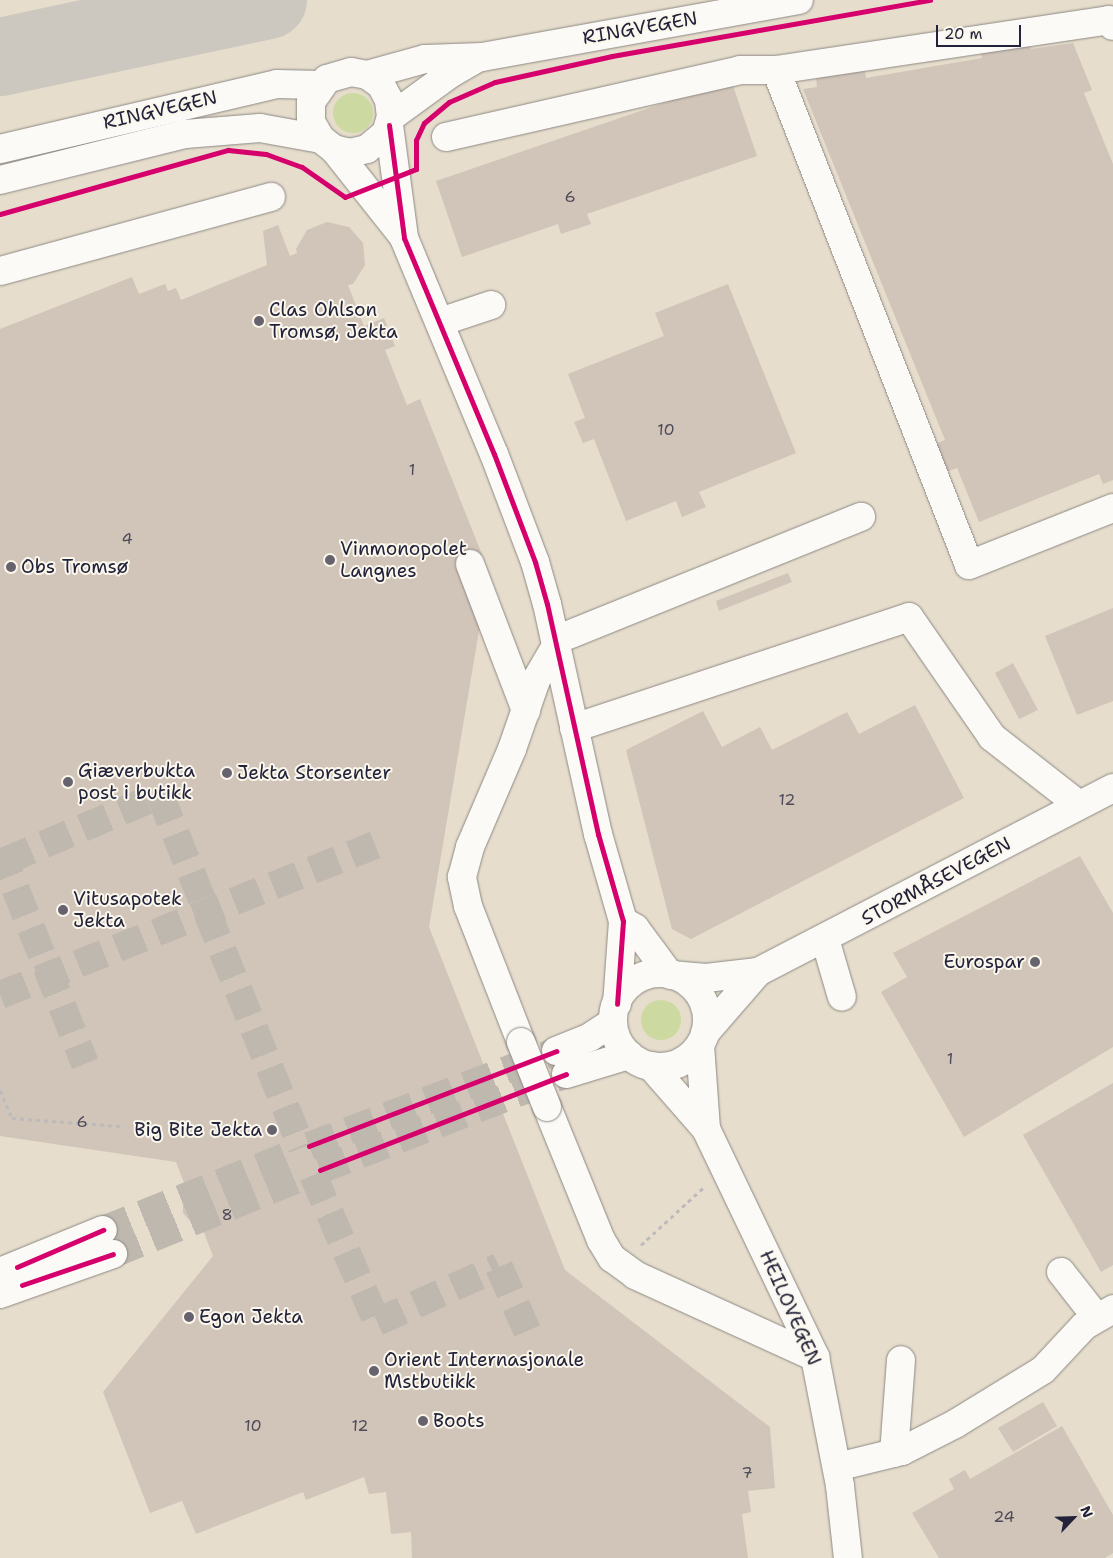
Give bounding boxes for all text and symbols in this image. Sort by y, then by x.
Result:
street label: RINGVEGEN [581,7,699,49]
scale bar [938,15,1023,47]
text: 20 m [944,24,983,44]
street label: RINGVEGEN [101,86,219,134]
house number: 6 [564,187,576,207]
place label: Clas Ohlson Tromsø, Jekta [269,299,398,343]
marker: Clas Ohlson Tromsø, Jekta [253,315,265,327]
house number: 10 [657,420,675,440]
house number: 1 [409,460,415,480]
house number: 4 [121,529,133,549]
place label: Vinmonopolet Langnes [340,538,467,582]
marker: Vinmonopolet Langnes [324,554,336,566]
place label: Obs Tromsø [21,556,128,578]
marker: Obs Tromsø [5,561,17,573]
place label: Giæverbukta post i butikk [78,760,195,804]
place label: Jekta Storsenter [237,762,391,784]
marker: Jekta Storsenter [221,767,233,779]
marker: Giæverbukta post i butikk [62,776,74,788]
house number: 12 [778,790,796,810]
street label: STORMÅSEVEGEN [857,832,1015,930]
place label: Vitusapotek Jekta [73,888,182,932]
marker: Vitusapotek Jekta [57,904,69,916]
place label: Eurospar [943,951,1025,973]
marker: Eurospar [1029,956,1041,968]
house number: 1 [947,1049,953,1069]
house number: 6 [76,1112,88,1132]
place label: Big Bite Jekta [134,1119,262,1141]
marker: Big Bite Jekta [266,1124,278,1136]
house number: 8 [221,1205,233,1225]
street label: HEILOVEGEN [754,1247,826,1369]
place label: Egon Jekta [199,1306,303,1328]
marker: Egon Jekta [183,1311,195,1323]
place label: Orient Internasjonale Mstbutikk [384,1349,584,1393]
marker: Orient Internasjonale Mstbutikk [368,1365,380,1377]
place label: Boots [433,1410,485,1432]
marker: Boots [417,1415,429,1427]
house number: 10 [244,1416,262,1436]
house number: 12 [351,1416,369,1436]
house number: 7 [741,1463,753,1483]
north arrow [1048,1493,1098,1543]
text: N [1076,1503,1097,1521]
house number: 24 [993,1507,1015,1527]

